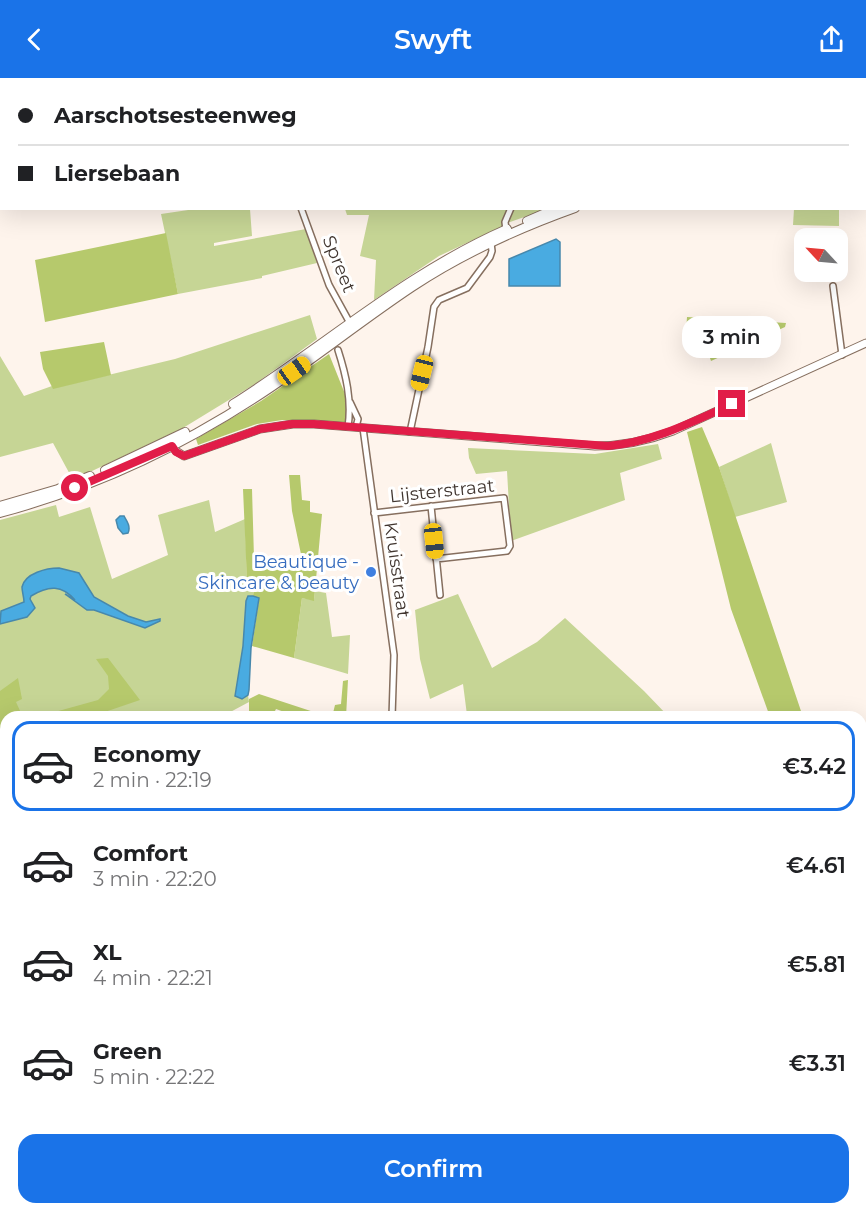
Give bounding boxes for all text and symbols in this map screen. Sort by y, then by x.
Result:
icon: back [18,23,51,56]
text: Swyft [394,23,472,56]
icon: share [815,23,848,56]
text: Aarschotsesteenweg [54,102,297,129]
text: Liersebaan [54,160,180,187]
north arrow [794,228,848,282]
map controls [794,228,848,282]
street label: Spreet [318,232,360,296]
callout: 3 min [682,317,782,359]
text: 3 min [703,325,760,349]
car [274,353,314,389]
car [409,353,435,393]
route end [718,390,745,417]
route start [61,474,88,501]
street label: Lijsterstraat [388,475,496,507]
street label: Kruisstraat [379,521,415,619]
car [423,522,445,560]
place label: Beautique - Skincare & beauty [198,551,359,594]
marker: Beautique - Skincare & beauty [364,565,378,579]
icon: car [21,739,75,793]
text: Economy [93,741,201,768]
text: €3.42 [783,753,846,780]
text: 2 min · 22:19 [93,768,212,792]
icon: car [21,838,75,892]
text: Comfort [93,840,188,867]
text: €4.61 [786,852,846,879]
text: 3 min · 22:20 [93,867,217,891]
icon: car [21,937,75,991]
text: XL [93,939,122,966]
text: €5.81 [787,951,846,978]
text: 4 min · 22:21 [93,966,213,990]
icon: car [21,1036,75,1090]
text: Green [93,1038,162,1065]
text: €3.31 [789,1050,846,1077]
text: 5 min · 22:22 [93,1065,215,1089]
button: Confirm [18,1134,849,1203]

